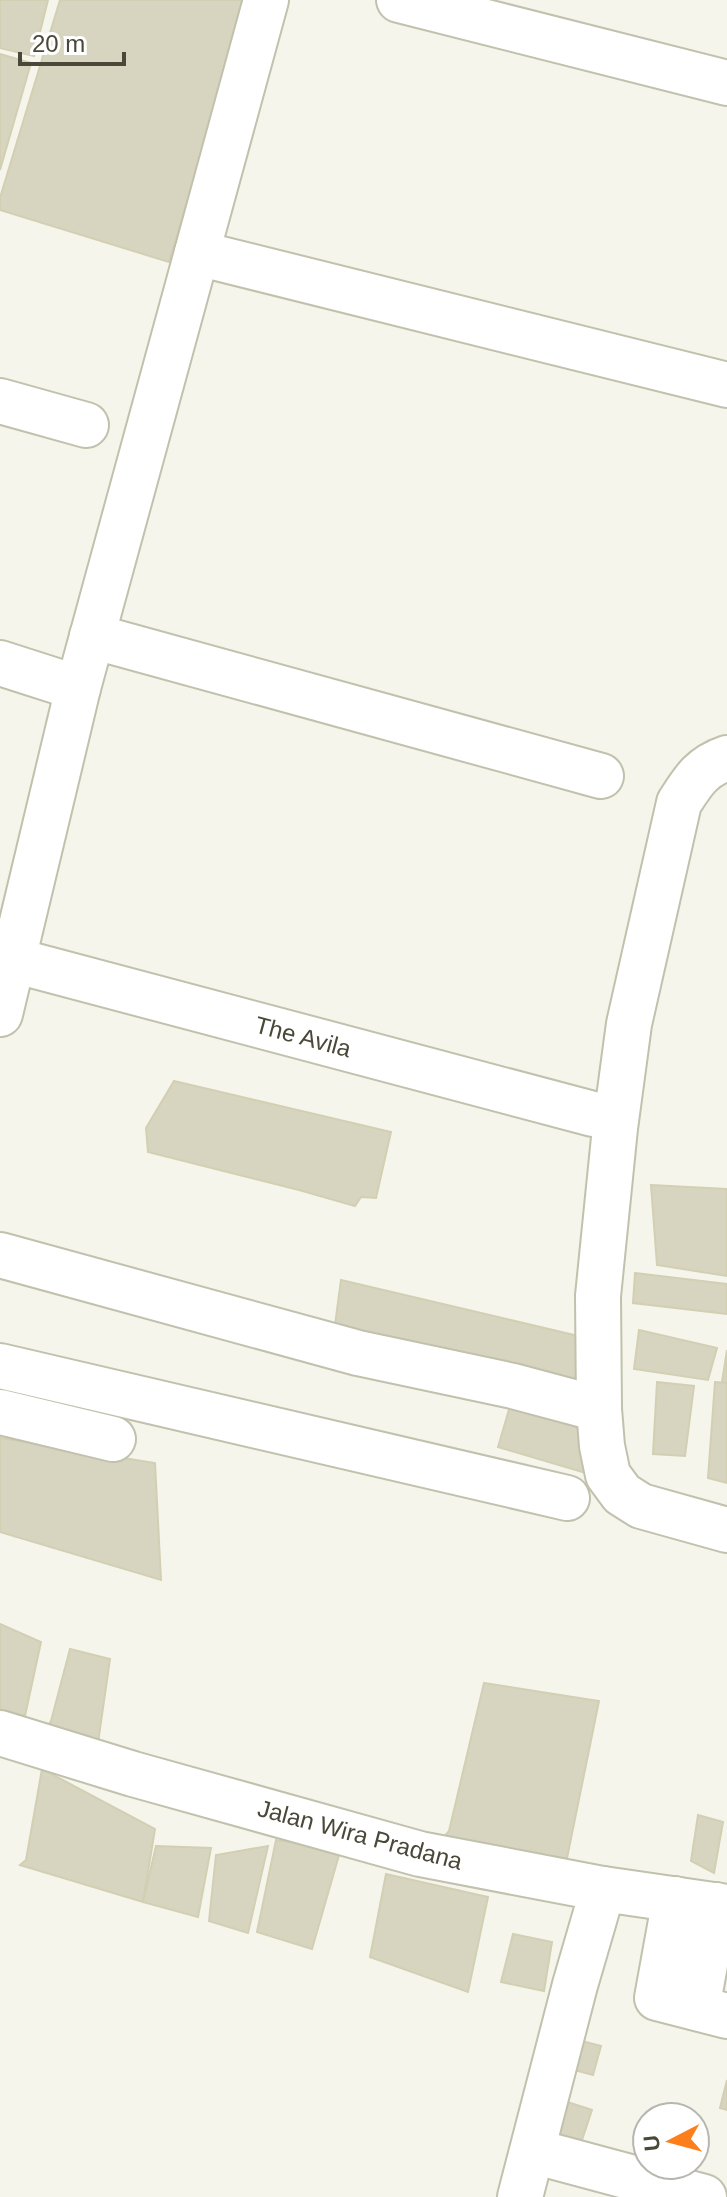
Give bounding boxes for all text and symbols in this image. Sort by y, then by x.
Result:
scale bar [20,16,124,66]
text: 20 m [32,30,85,57]
street label: The Avila [252,1011,355,1062]
street label: Jalan Wira Pradana [255,1794,466,1875]
north arrow [631,2101,711,2181]
text: U [638,2134,665,2152]

